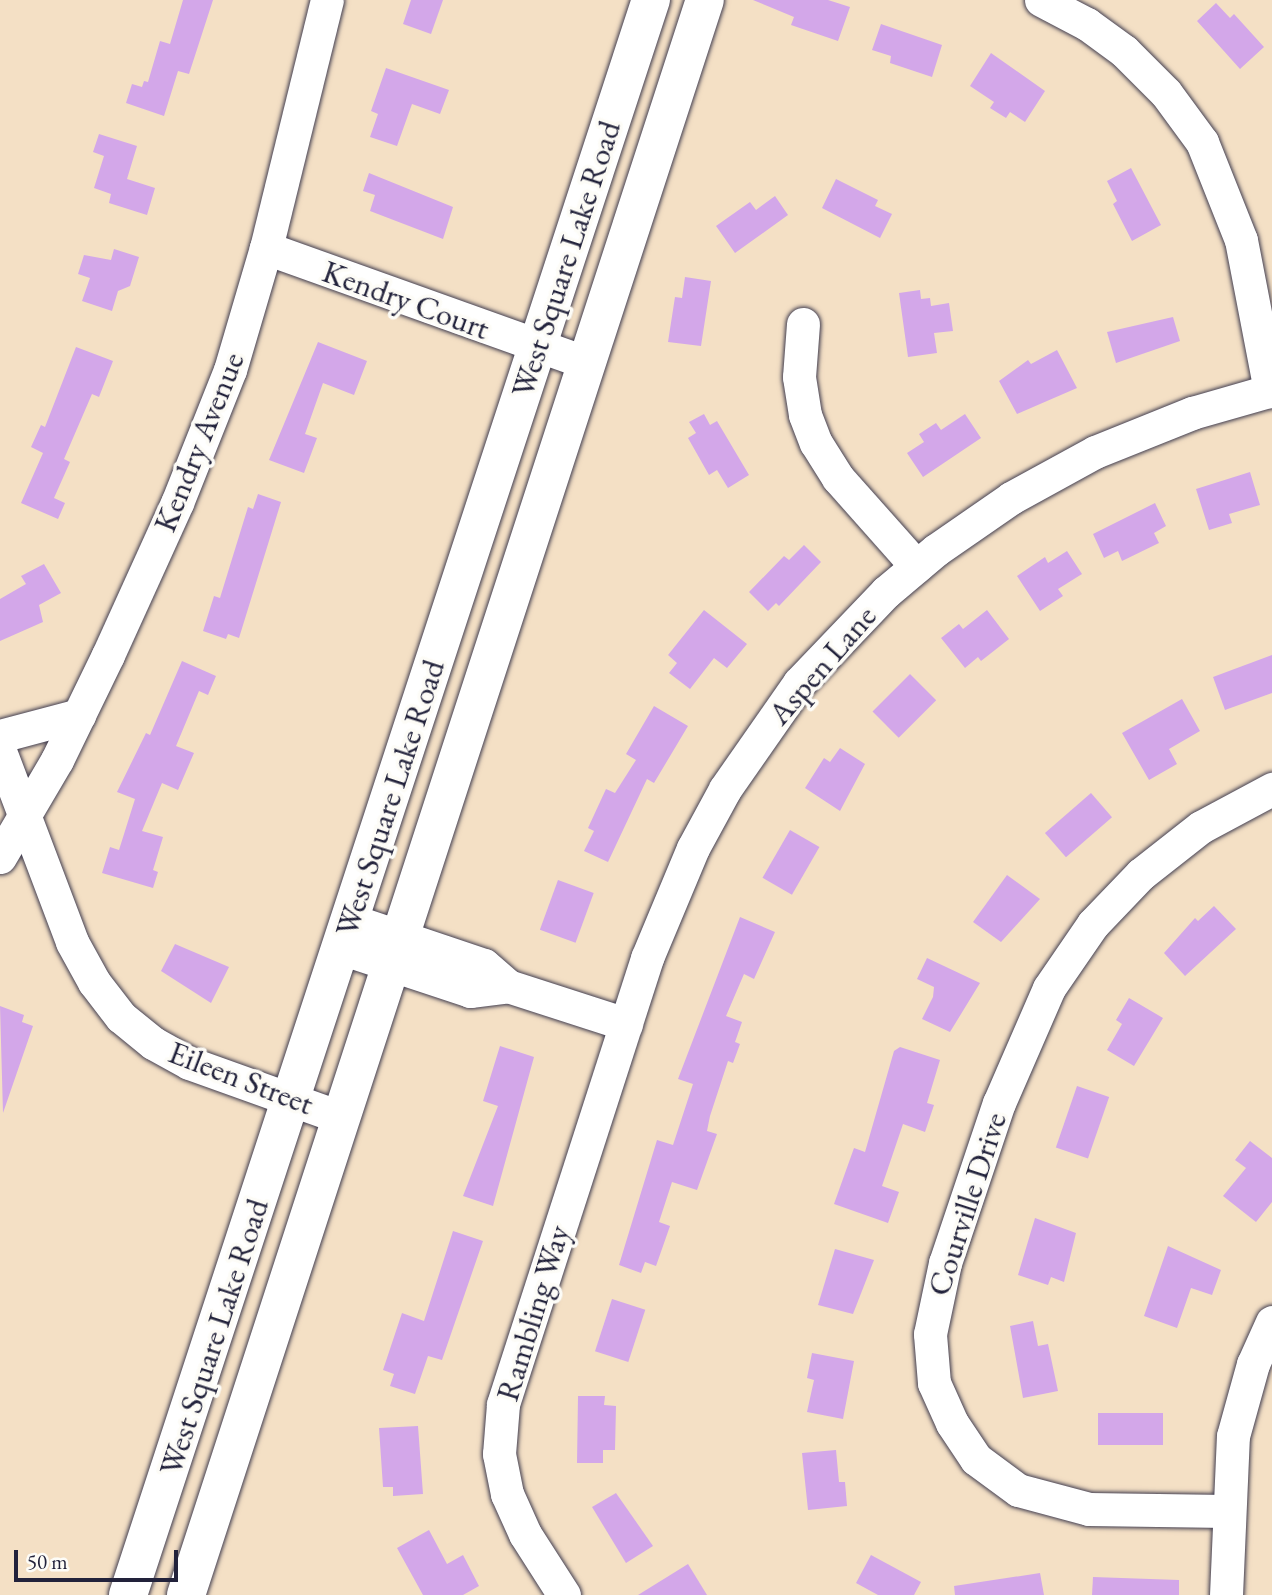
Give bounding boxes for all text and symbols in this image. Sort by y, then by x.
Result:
street label: West Square Lake Road [503,116,629,402]
street label: Kendry Court [317,252,495,348]
street label: Kendry Avenue [146,347,252,537]
street label: Aspen Lane [760,597,884,733]
street label: West Square Lake Road [327,655,453,941]
street label: Eileen Street [163,1033,319,1123]
street label: Courville Drive [919,1107,1015,1301]
street label: West Square Lake Road [151,1194,277,1480]
street label: Rambling Way [488,1220,578,1406]
scale bar [18,1536,182,1580]
text: 50 m [27,1548,68,1575]

